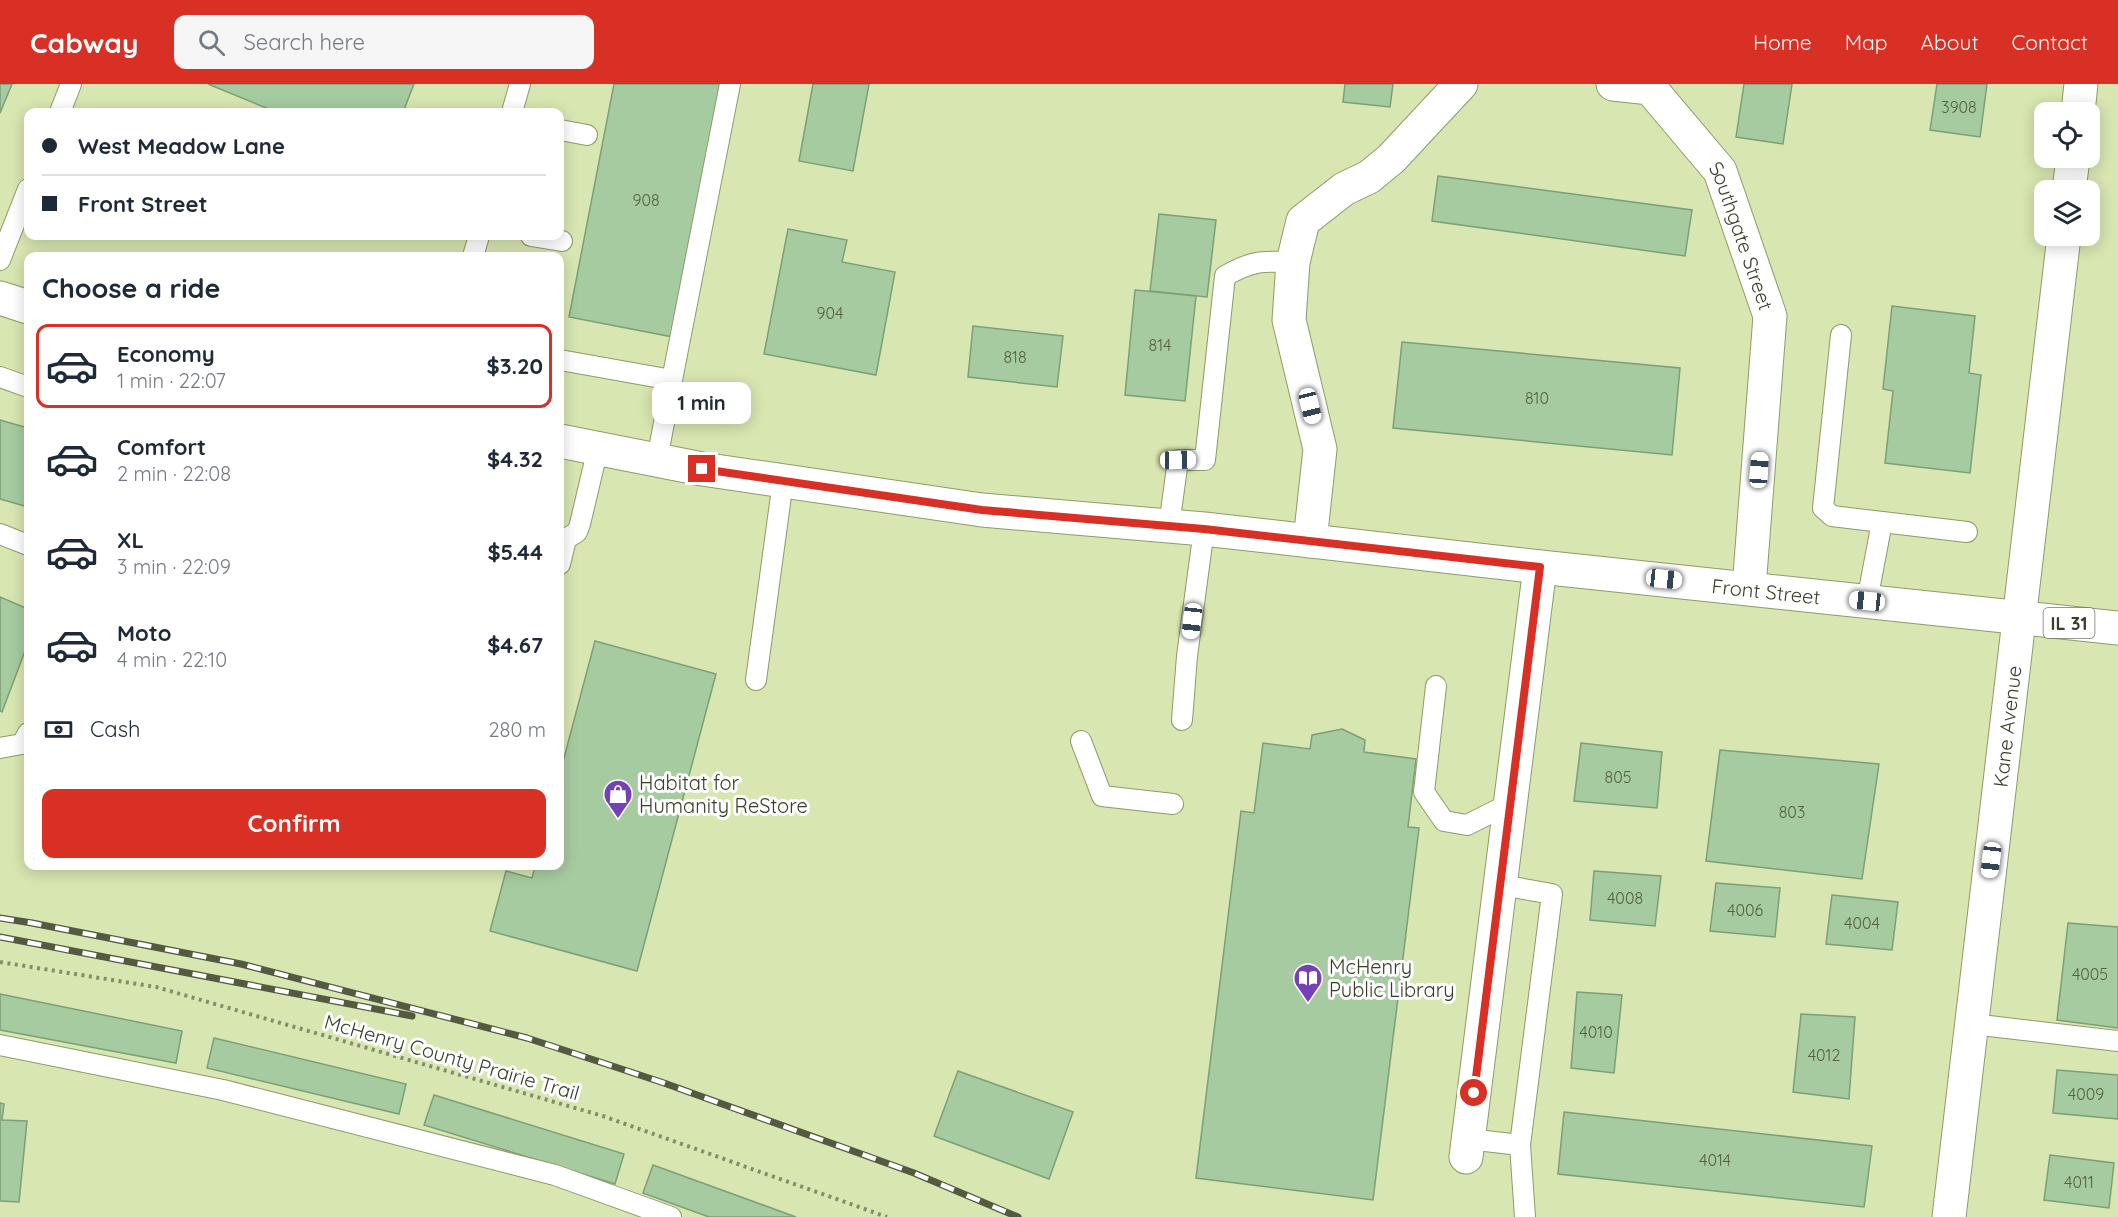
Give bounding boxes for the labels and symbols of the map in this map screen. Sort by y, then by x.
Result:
house number: 3908 [1941,97,1977,117]
street label: Southgate Street [1704,156,1779,313]
house number: 908 [632,190,660,210]
house number: 904 [817,303,843,323]
house number: 814 [1149,335,1171,355]
house number: 818 [1003,347,1027,367]
callout: 1 min [652,382,752,424]
car [1297,386,1323,426]
house number: 810 [1525,388,1549,408]
car [1160,451,1196,469]
car [1749,451,1769,489]
route end [688,455,715,482]
car [1645,568,1683,590]
street label: Front Street [1711,573,1822,609]
car [1848,590,1886,612]
car [1181,602,1203,640]
road number: IL 31 [2044,608,2094,638]
street label: Kane Avenue [1987,664,2026,789]
house number: 805 [1605,767,1631,787]
place label: Habitat for Humanity ReStore [639,770,808,818]
shop icon: Habitat for Humanity ReStore [602,778,634,820]
house number: 803 [1779,802,1805,822]
car [1980,841,2002,879]
house number: 4008 [1607,888,1643,908]
house number: 4006 [1727,900,1763,920]
house number: 4004 [1844,913,1880,933]
place label: McHenry Public Library [1329,954,1455,1002]
library icon: McHenry Public Library [1292,962,1324,1004]
house number: 4005 [2072,964,2108,984]
street label: McHenry County Prairie Trail [322,1009,582,1105]
house number: 4010 [1579,1022,1613,1042]
house number: 4012 [1808,1045,1840,1065]
route start [1460,1079,1487,1106]
house number: 4009 [2068,1084,2104,1104]
house number: 4014 [1699,1150,1731,1170]
house number: 4011 [2064,1172,2094,1192]

